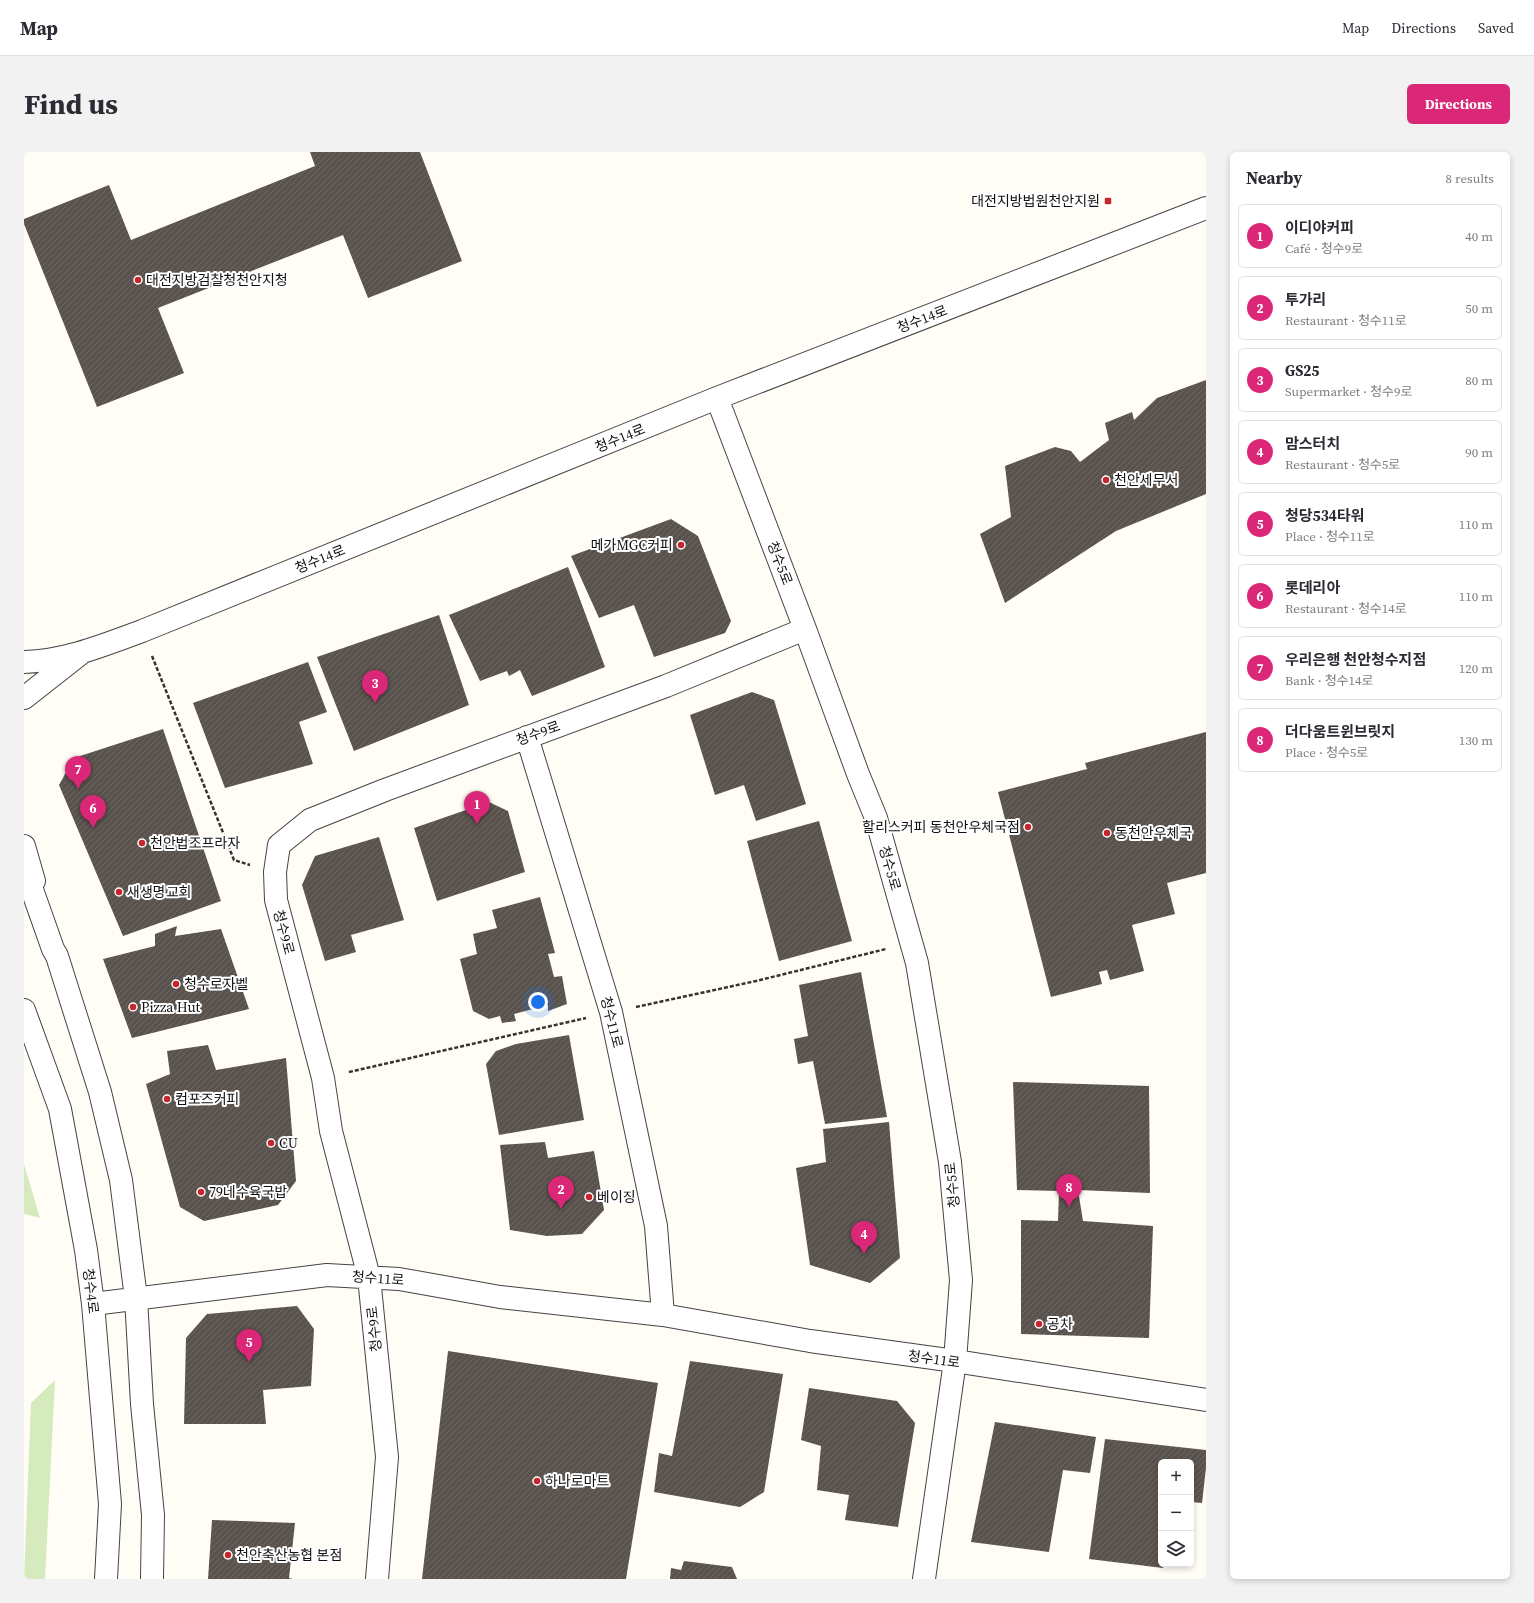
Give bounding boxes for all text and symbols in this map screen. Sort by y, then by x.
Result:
text: Map [20,15,58,41]
text: Map [1342,18,1369,38]
text: Directions [1391,18,1456,38]
text: Saved [1478,18,1514,38]
button: Directions [1407,84,1510,124]
text: Find us [24,85,118,123]
text: Nearby [1246,166,1302,190]
text: 8 results [1446,170,1494,187]
place label: 대전지방법원천안지원 [971,191,1100,211]
marker: 대전지방법원천안지원 [1103,196,1113,206]
text: 이디야커피 [1285,217,1354,238]
text: 1 [1256,228,1264,245]
text: 40 m [1465,228,1493,245]
text: Café · 청수9로 [1285,240,1363,257]
place label: 대전지방검찰청천안지청 [146,270,288,290]
marker: 대전지방검찰청천안지청 [133,275,143,285]
text: 투가리 [1285,289,1326,310]
street label: 청수14로 [894,300,950,338]
text: 2 [1256,300,1264,317]
text: 50 m [1465,300,1493,317]
text: Restaurant · 청수11로 [1285,312,1407,329]
text: GS25 [1285,360,1320,381]
text: 3 [1256,372,1264,389]
text: 80 m [1465,372,1493,389]
text: Supermarket · 청수9로 [1285,383,1412,400]
street label: 청수14로 [592,419,648,457]
text: 맘스터치 [1285,433,1340,454]
text: 4 [1256,444,1264,461]
text: 90 m [1465,444,1493,461]
text: Restaurant · 청수5로 [1285,456,1400,473]
place label: 천안세무서 [1114,470,1178,490]
marker: 천안세무서 [1101,475,1111,485]
text: 청당534타워 [1285,505,1365,526]
text: 5 [1256,516,1264,533]
text: 110 m [1459,516,1493,533]
text: Place · 청수11로 [1285,528,1375,545]
place label: 메가MGC커피 [591,535,673,555]
street label: 청수5로 [762,538,798,588]
street label: 청수14로 [292,540,348,578]
marker: 메가MGC커피 [676,540,686,550]
text: 롯데리아 [1285,577,1340,598]
text: 6 [1256,588,1264,605]
text: 110 m [1459,588,1493,605]
text: Restaurant · 청수14로 [1285,600,1407,617]
text: 우리은행 천안청수지점 [1285,649,1426,670]
text: 7 [1256,660,1264,677]
text: 120 m [1459,660,1493,677]
pin: 3 [362,670,388,703]
text: Bank · 청수14로 [1285,672,1374,689]
street label: 청수9로 [513,716,563,750]
text: 더다움트윈브릿지 [1285,721,1395,742]
text: 8 [1256,732,1264,749]
text: 130 m [1459,732,1493,749]
text: Place · 청수5로 [1285,744,1368,761]
pin: 7 [65,756,91,789]
pin: 1 [464,791,490,824]
pin: 6 [80,795,106,828]
place label: 할리스커피 동천안우체국점 [862,817,1020,837]
marker: 할리스커피 동천안우체국점 [1023,822,1033,832]
place label: 동천안우체국 [1115,823,1192,843]
marker: 동천안우체국 [1102,828,1112,838]
place label: 천안법조프라자 [150,833,240,853]
marker: 천안법조프라자 [137,838,147,848]
street label: 청수5로 [874,843,906,893]
place label: 새생명교회 [127,882,191,902]
marker: 새생명교회 [114,887,124,897]
street label: 청수9로 [268,907,300,957]
place label: 청수로자벨 [184,974,248,994]
marker: 청수로자벨 [171,979,181,989]
your location [528,992,548,1012]
street label: 청수11로 [596,994,628,1050]
place label: Pizza Hut [141,997,201,1017]
marker: Pizza Hut [128,1002,138,1012]
place label: 컴포즈커피 [175,1089,239,1109]
marker: 컴포즈커피 [162,1094,172,1104]
place label: CU [279,1133,298,1153]
marker: CU [266,1138,276,1148]
street label: 청수5로 [940,1161,964,1209]
pin: 8 [1056,1174,1082,1207]
pin: 2 [548,1176,574,1209]
place label: 79네수육국밥 [209,1182,288,1202]
marker: 79네수육국밥 [196,1187,206,1197]
place label: 베이징 [597,1187,636,1207]
marker: 베이징 [584,1192,594,1202]
pin: 4 [851,1221,877,1254]
street label: 청수11로 [351,1266,405,1290]
street label: 청수4로 [78,1267,104,1315]
street label: 청수9로 [362,1305,386,1353]
place label: 공차 [1047,1314,1073,1334]
marker: 공차 [1034,1319,1044,1329]
pin: 5 [236,1329,262,1362]
street label: 청수11로 [907,1345,962,1373]
map controls [1158,1459,1194,1567]
button: + [1158,1459,1194,1495]
place label: 하나로마트 [545,1471,610,1491]
marker: 하나로마트 [532,1476,542,1486]
button: − [1158,1495,1194,1531]
button: layers [1158,1531,1194,1567]
place label: 천안축산농협 본점 [236,1545,342,1565]
marker: 천안축산농협 본점 [223,1550,233,1560]

